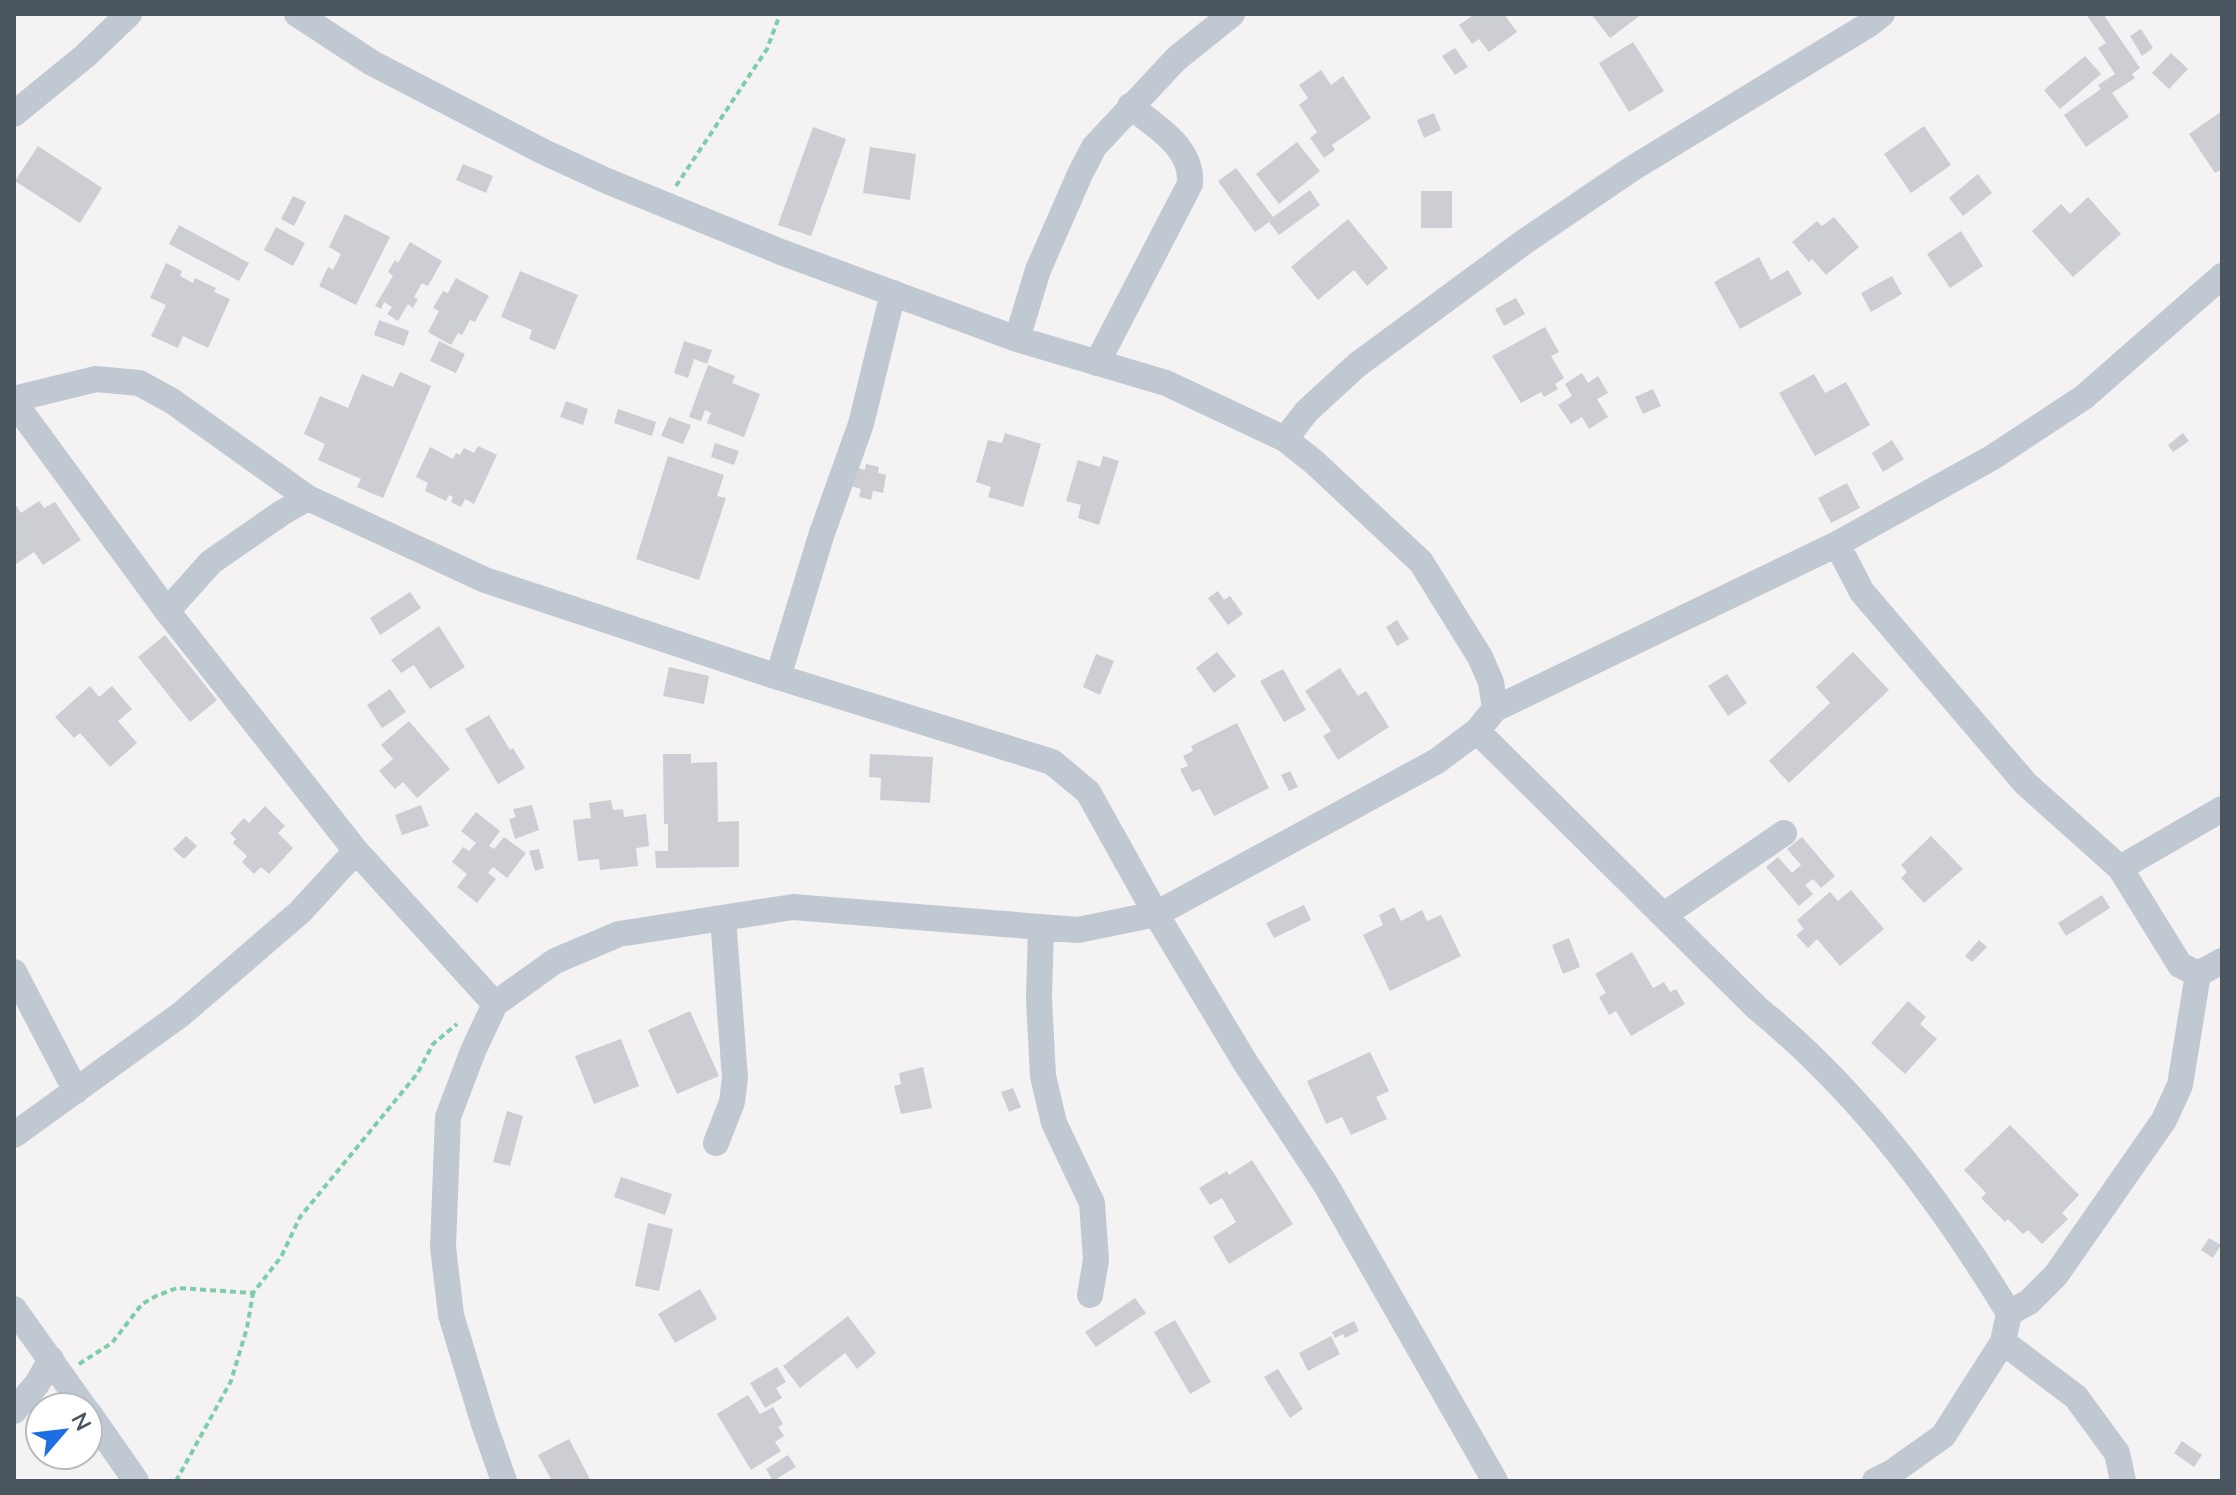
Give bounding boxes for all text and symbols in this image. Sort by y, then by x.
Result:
north arrow [24,1391,104,1471]
text: N [64,1408,98,1436]

